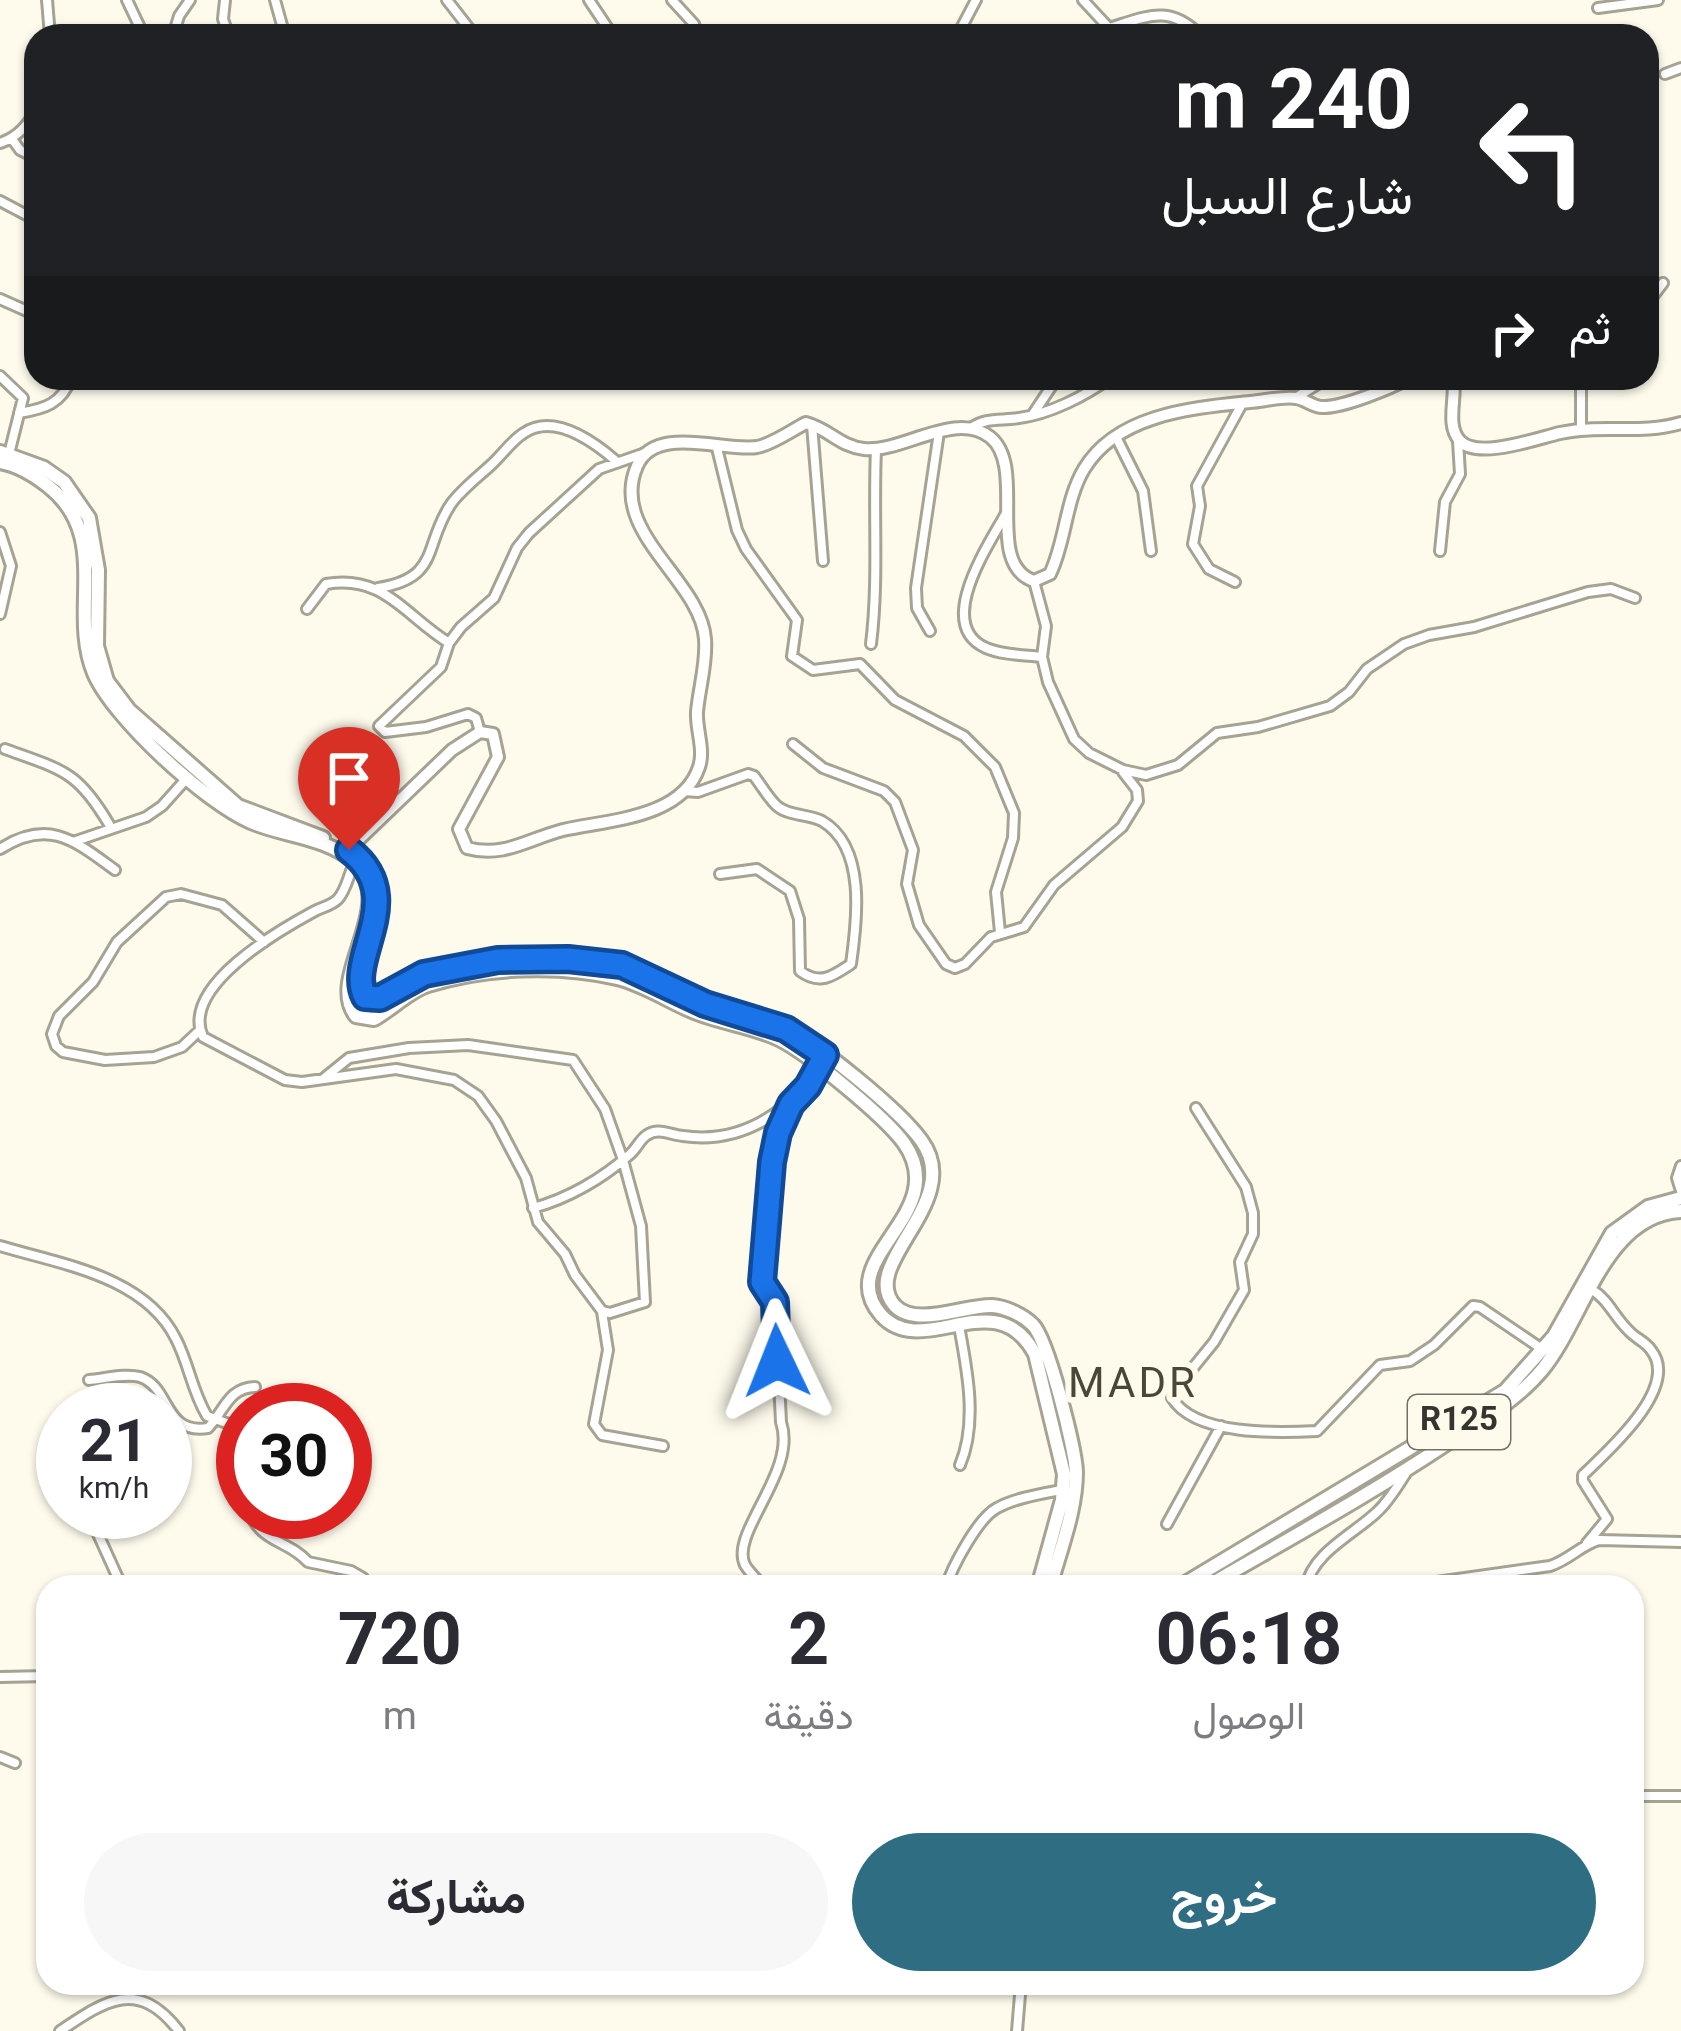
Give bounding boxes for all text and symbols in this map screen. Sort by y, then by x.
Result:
text: 240 m [1174,42,1413,173]
icon: left [1455,72,1611,228]
text: شارع السبل [1161,159,1413,243]
text: ثم [1569,298,1611,368]
icon: right [1479,300,1545,366]
pin [298,727,400,850]
icon: arrive [316,745,382,811]
position arrow [714,1298,840,1424]
district label: MADR [1068,1354,1198,1420]
speed limit sign: 30 [216,1383,372,1539]
road number: R125 [1408,1395,1510,1449]
text: 21 [80,1399,148,1493]
text: km/h [79,1467,149,1514]
text: 720 [338,1590,462,1703]
text: 2 [788,1590,829,1703]
text: 06:18 [1156,1590,1342,1703]
text: m [383,1689,417,1750]
text: دقيقة [763,1689,854,1750]
text: الوصول [1193,1689,1305,1750]
button: مشاركة [84,1833,828,1971]
button: خروج [852,1833,1596,1971]

